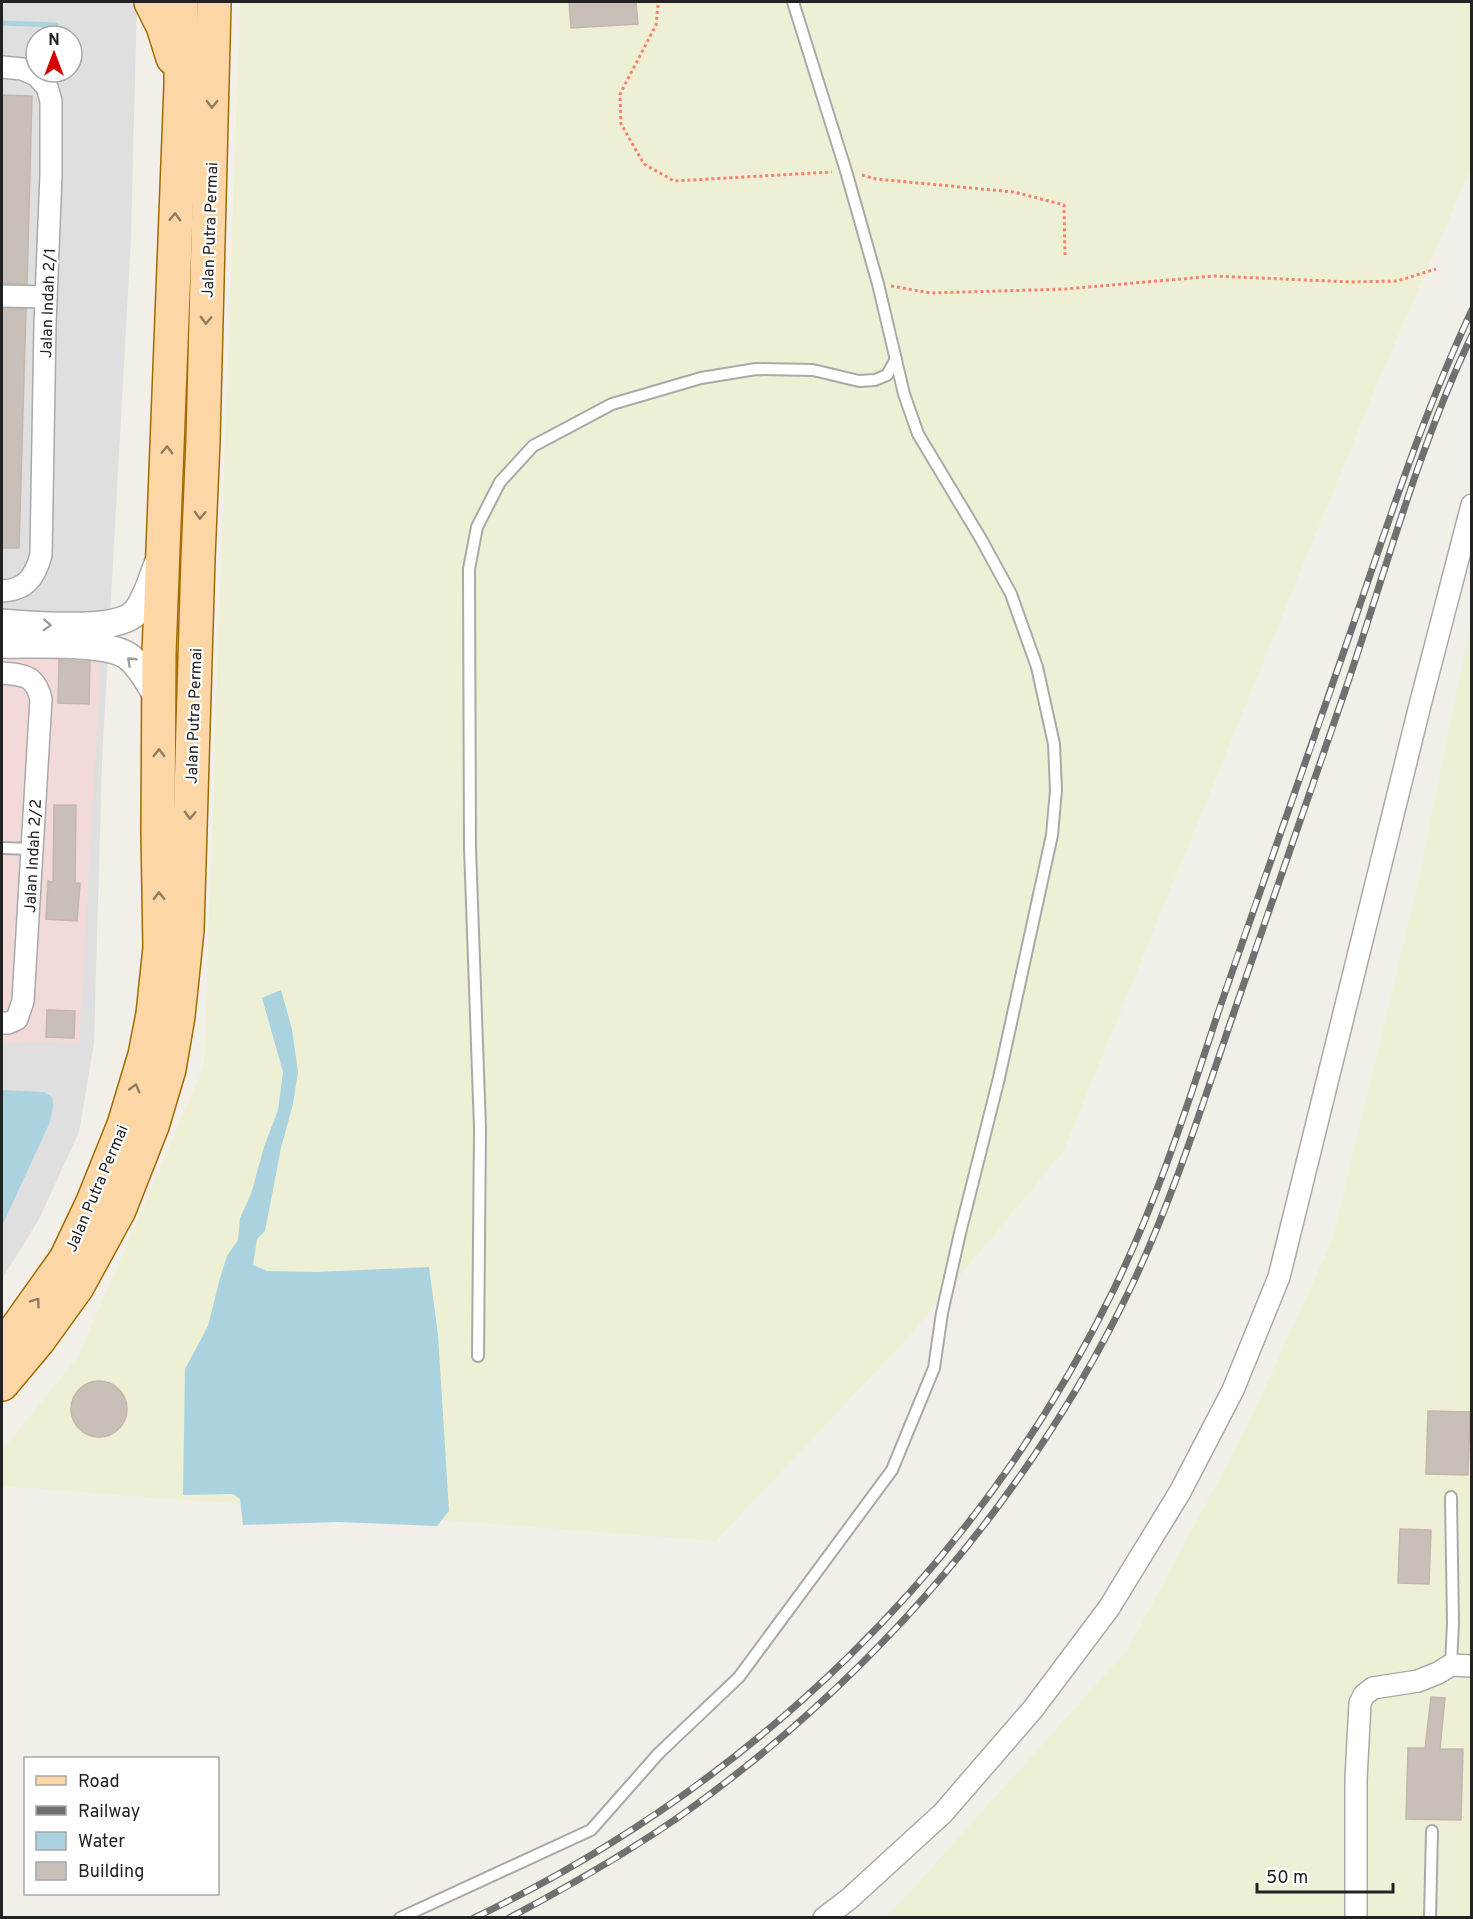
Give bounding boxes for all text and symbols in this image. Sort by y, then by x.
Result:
north arrow [24,24,84,84]
text: N [48,31,60,51]
one-way arrow [206,99,218,108]
street label: Jalan Putra Permai [199,162,223,298]
one-way arrow [169,213,182,222]
street label: Jalan Indah 2/1 [37,248,61,359]
one-way arrow [200,315,213,324]
one-way arrow [160,446,173,455]
one-way arrow [193,510,206,519]
one-way arrow [43,619,52,631]
street label: Jalan Putra Permai [183,648,207,784]
one-way arrow [128,657,138,668]
one-way arrow [152,748,165,757]
street label: Jalan Indah 2/2 [21,799,47,914]
one-way arrow [184,810,197,819]
one-way arrow [153,891,165,900]
one-way arrow [128,1083,140,1094]
street label: Jalan Putra Permai [62,1122,134,1255]
one-way arrow [29,1297,40,1308]
legend [24,1757,219,1895]
text: Road [78,1771,120,1794]
text: Railway [78,1801,140,1824]
text: Water [78,1831,125,1854]
scale bar [1257,1856,1394,1894]
text: Building [78,1861,144,1884]
text: 50 m [1266,1867,1308,1890]

